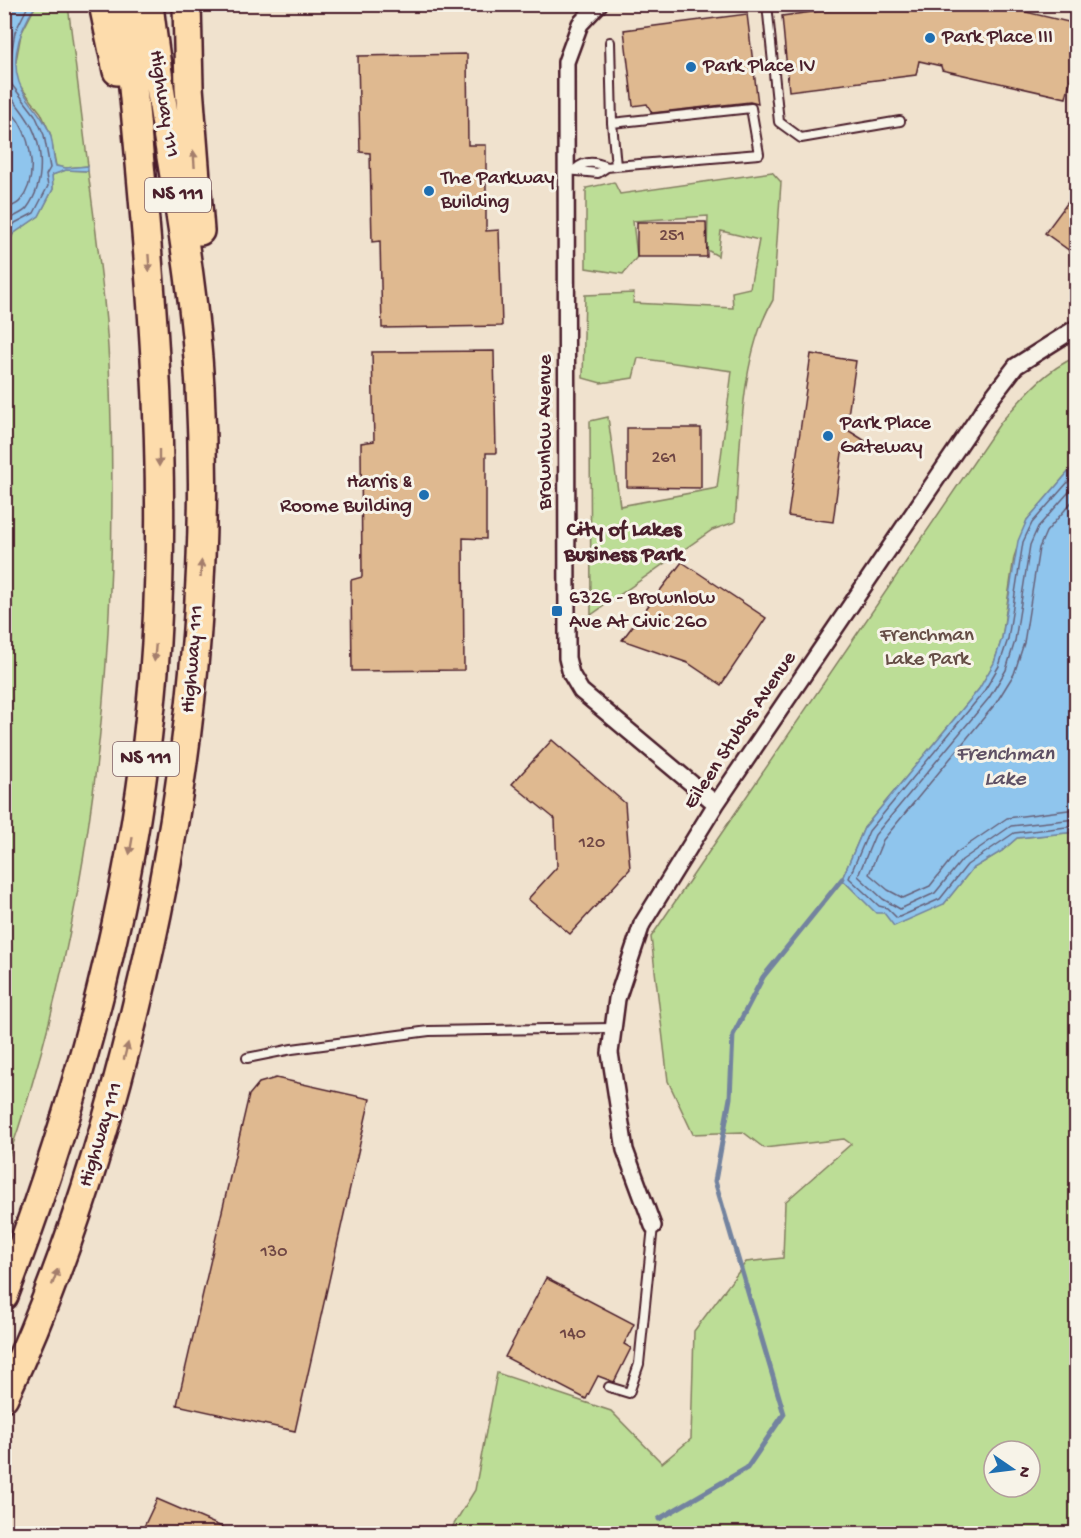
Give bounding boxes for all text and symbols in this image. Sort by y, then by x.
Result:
place label: Park Place III [941,26,1053,51]
marker: Park Place III [923,31,937,45]
street label: Highway 111 [142,48,184,160]
place label: Park Place IV [702,55,816,80]
marker: Park Place IV [684,60,698,74]
one-way arrow [189,150,199,169]
place label: The Parkway Building [440,167,554,216]
road number: NS 111 [145,178,211,212]
marker: The Parkway Building [422,184,436,198]
house number: 251 [659,226,685,247]
one-way arrow [144,254,153,273]
street label: Brownlow Avenue [534,353,559,511]
place label: Park Place Gateway [839,412,932,461]
marker: Park Place Gateway [821,429,835,443]
one-way arrow [154,448,164,467]
house number: 261 [651,448,677,469]
place label: Harris & Roome Building [280,471,412,520]
marker: Harris & Roome Building [417,488,431,502]
district label: City of Lakes Business Park [563,518,686,569]
one-way arrow [196,559,205,578]
place label: 6326 - Brownlow Ave At Civic 260 [569,587,716,636]
street label: Highway 111 [177,604,211,714]
marker: 6326 - Brownlow Ave At Civic 260 [550,604,564,618]
park label: Frenchman Lake Park [879,624,974,673]
one-way arrow [150,643,160,662]
street label: Eileen Stubbs Avenue [679,646,804,815]
road number: NS 111 [113,742,179,776]
water label: Frenchman Lake [956,742,1055,793]
house number: 120 [578,833,605,854]
one-way arrow [126,837,135,856]
one-way arrow [121,1042,131,1060]
street label: Highway 111 [74,1079,130,1191]
house number: 130 [260,1242,287,1263]
one-way arrow [51,1268,61,1286]
house number: 140 [559,1324,586,1345]
north arrow [982,1439,1042,1499]
text: N [1013,1464,1034,1480]

